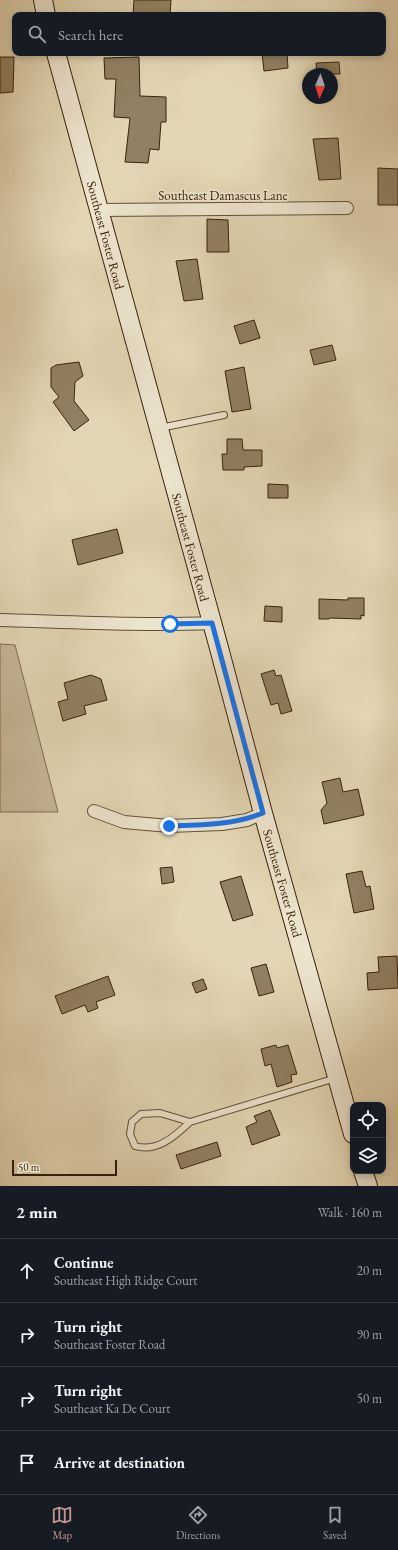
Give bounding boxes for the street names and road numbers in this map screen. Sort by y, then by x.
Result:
street label: Southeast Foster Road [83,179,128,292]
street label: Southeast Damascus Lane [158,187,288,204]
street label: Southeast Foster Road [168,491,213,604]
street label: Southeast Foster Road [259,827,306,939]

